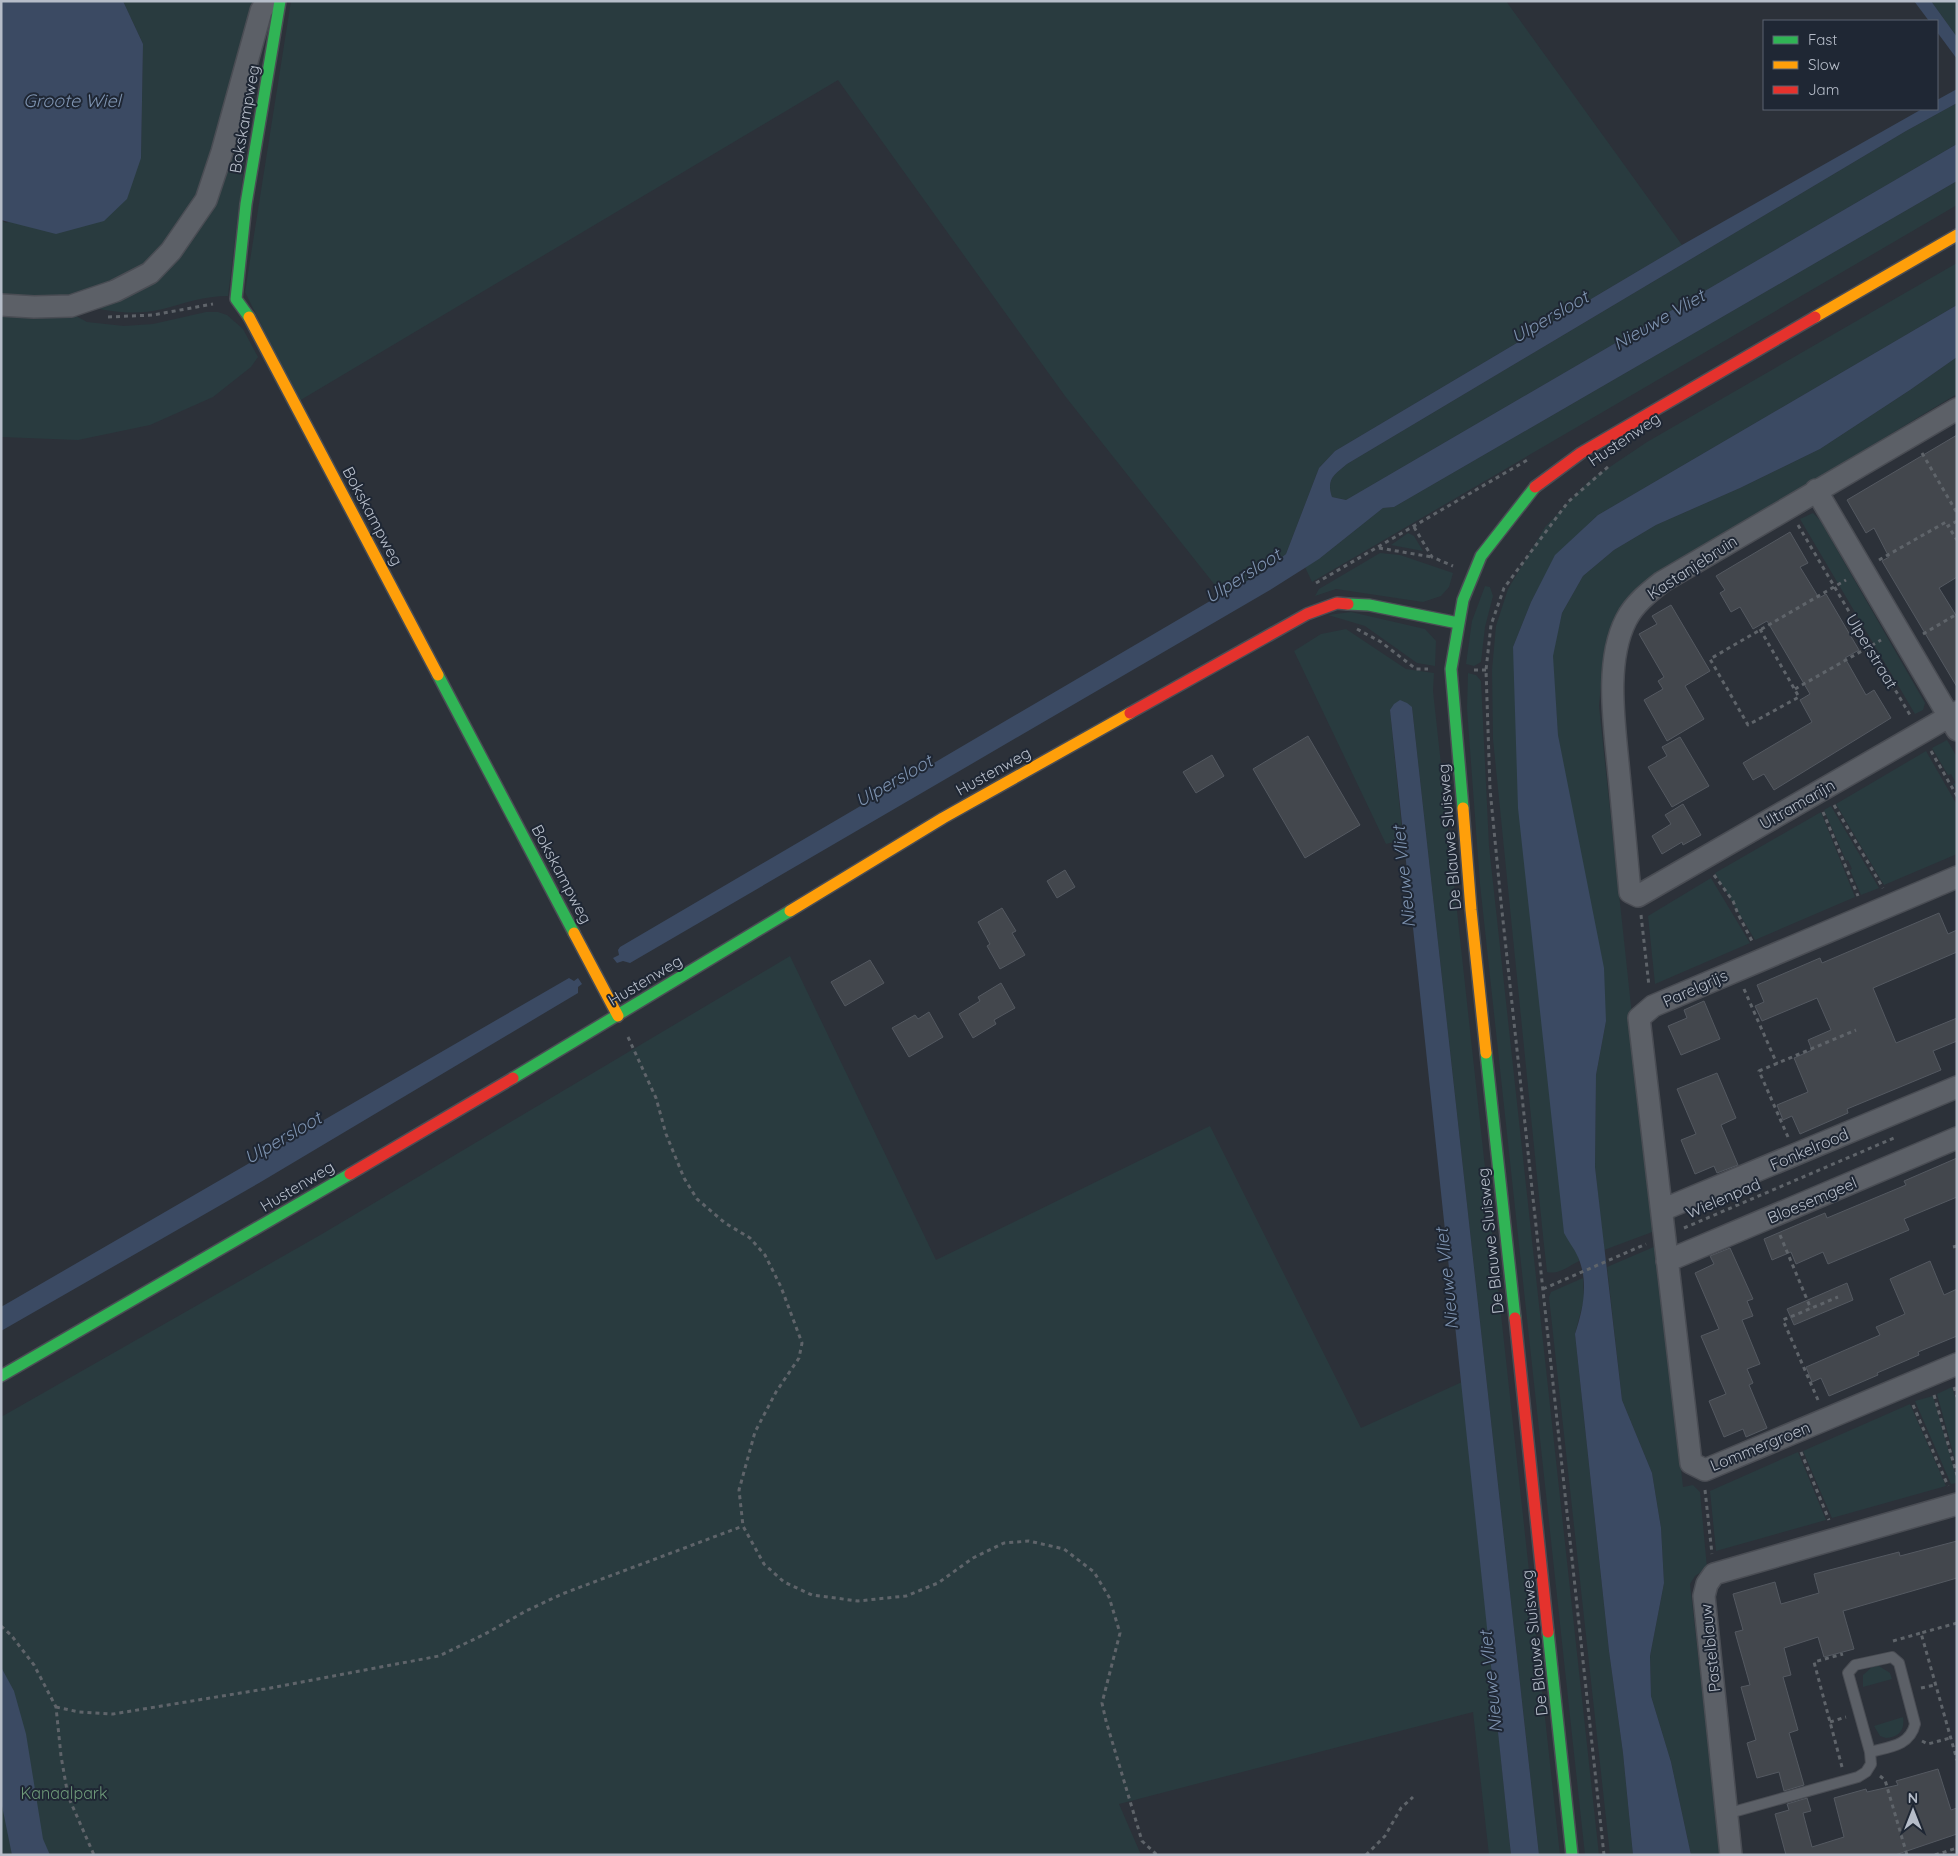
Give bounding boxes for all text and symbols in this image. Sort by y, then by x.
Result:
legend [1763,20,1938,110]
text: Fast [1808,30,1837,49]
text: Slow [1808,55,1840,74]
street label: Bokskampweg [225,63,263,175]
text: Jam [1808,80,1839,99]
water label: Groote Wiel [23,89,123,112]
water label: Nieuwe Vliet [1609,283,1710,355]
water label: Ulpersloot [1507,284,1594,348]
street label: Hustenweg [1584,408,1664,470]
street label: Bokskampweg [338,463,408,569]
street label: Kastanjebruin [1643,530,1741,604]
water label: Ulpersloot [1200,542,1287,608]
street label: Ulperstraat [1842,610,1902,692]
street label: Hustenweg [952,742,1034,800]
water label: Ulpersloot [851,748,938,812]
street label: De Blauwe Sluisweg [1433,763,1465,911]
street label: Ultramarijn [1756,774,1838,834]
street label: Bokskampweg [527,821,597,927]
water label: Nieuwe Vliet [1387,823,1420,929]
street label: Hustenweg [604,950,686,1010]
street label: Parelgrijs [1659,965,1731,1011]
water label: Ulpersloot [240,1105,327,1169]
street label: Fonkelrood [1767,1123,1851,1175]
street label: Hustenweg [256,1156,338,1216]
street label: De Blauwe Sluisweg [1472,1167,1508,1315]
street label: Bloesemgeel [1764,1172,1860,1228]
street label: Wielenpad [1683,1173,1763,1223]
water label: Nieuwe Vliet [1430,1225,1463,1331]
street label: Lommergroen [1707,1417,1813,1475]
street label: De Blauwe Sluisweg [1516,1569,1552,1717]
street label: Pastelblauw [1695,1603,1725,1693]
water label: Nieuwe Vliet [1474,1628,1507,1734]
park label: Kanaalpark [20,1783,108,1803]
north arrow [1888,1786,1938,1836]
text: N [1908,1789,1918,1807]

